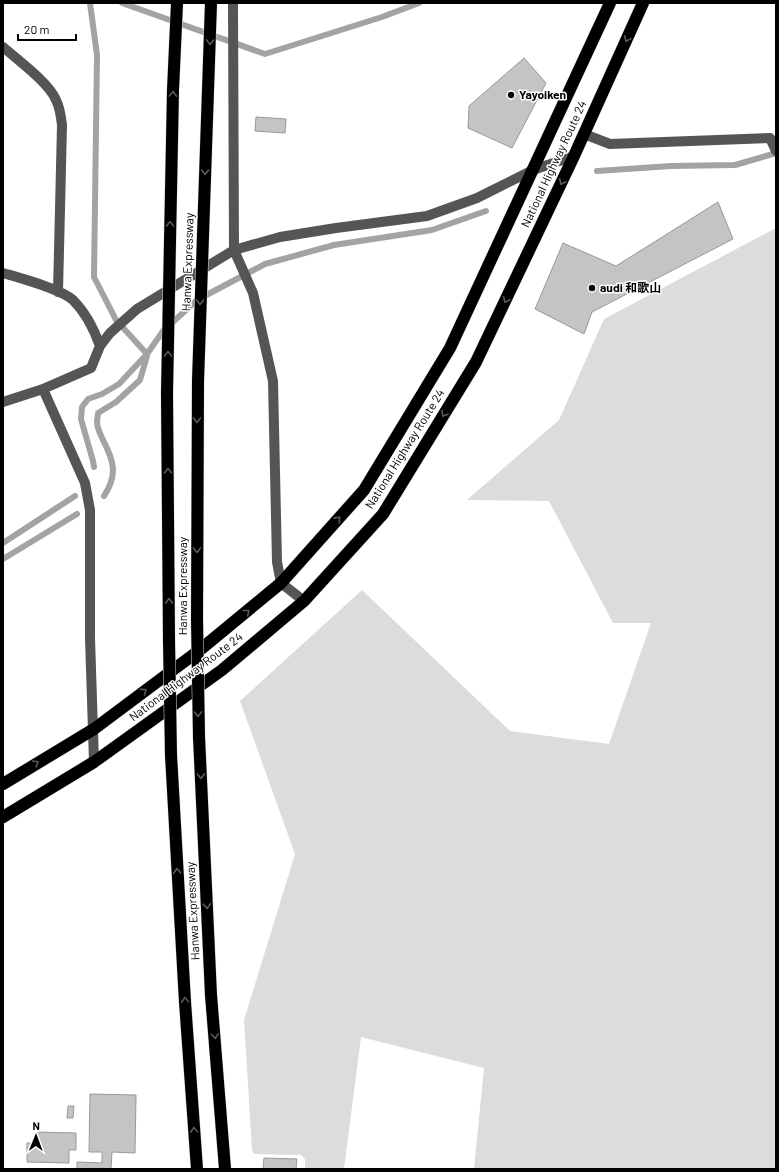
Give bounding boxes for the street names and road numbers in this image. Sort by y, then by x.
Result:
street label: National Highway Route 24 [517,98,589,229]
street label: Hanwa Expressway [178,212,196,312]
street label: National Highway Route 24 [362,386,447,511]
street label: Hanwa Expressway [175,536,189,635]
street label: National Highway Route 24 [126,629,245,723]
street label: Hanwa Expressway [182,861,202,961]

